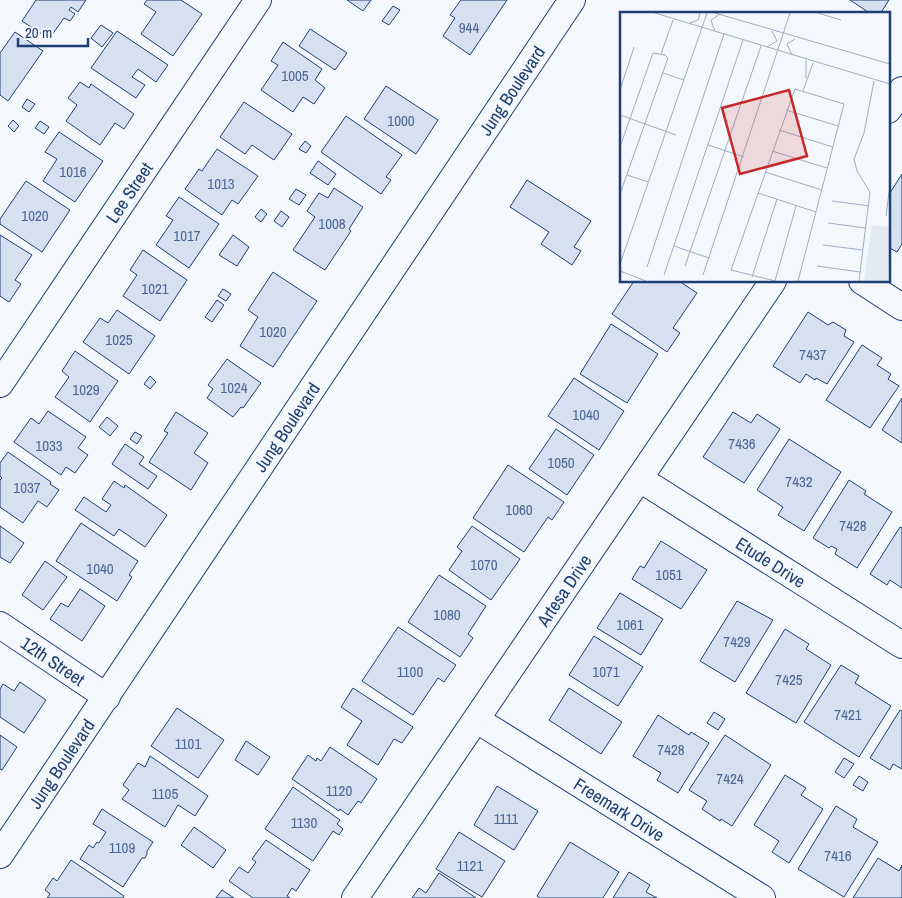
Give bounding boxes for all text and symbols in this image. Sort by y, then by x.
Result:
inset map [620,12,890,282]
scale bar [18,15,88,47]
house number: 944 [459,17,479,38]
text: 20 m [25,22,52,43]
street label: Jung Boulevard [473,41,551,140]
house number: 1005 [281,65,309,86]
house number: 1000 [387,110,415,131]
street label: Lee Street [99,157,158,228]
house number: 1016 [59,161,87,182]
house number: 1013 [207,173,235,194]
house number: 1020 [21,205,49,226]
house number: 1008 [318,213,346,234]
house number: 1017 [173,225,201,246]
house number: 1021 [141,278,169,299]
house number: 1020 [259,321,287,342]
house number: 1025 [105,329,133,350]
house number: 7437 [799,344,827,365]
house number: 1024 [220,377,248,398]
street label: Jung Boulevard [247,377,325,477]
house number: 1029 [72,379,100,400]
house number: 1040 [572,404,600,425]
house number: 7436 [728,433,756,454]
house number: 1033 [35,435,63,456]
house number: 1050 [547,452,575,473]
house number: 7432 [785,471,813,492]
house number: 1037 [13,477,41,498]
house number: 1060 [505,499,533,520]
house number: 7428 [839,515,867,536]
street label: Etude Drive [731,531,811,593]
street label: Artesa Drive [530,549,597,632]
house number: 1070 [470,554,498,575]
house number: 1040 [86,558,114,579]
house number: 1051 [655,564,683,585]
house number: 1080 [433,604,461,625]
house number: 1061 [616,614,644,635]
street label: 12th Street [16,630,90,691]
house number: 7429 [723,631,751,652]
house number: 1100 [397,661,423,682]
house number: 1071 [592,661,620,682]
house number: 7425 [775,669,803,690]
house number: 7421 [834,704,862,725]
street label: Jung Boulevard [22,714,100,813]
house number: 1101 [175,733,201,754]
house number: 7428 [657,739,685,760]
house number: 7424 [716,768,744,789]
street label: Freemark Drive [569,771,670,847]
house number: 1120 [326,780,352,801]
house number: 1105 [152,783,178,804]
house number: 1111 [494,808,518,829]
house number: 1130 [291,812,317,833]
house number: 1109 [109,837,135,858]
house number: 7416 [824,845,852,866]
house number: 1121 [457,855,483,876]

